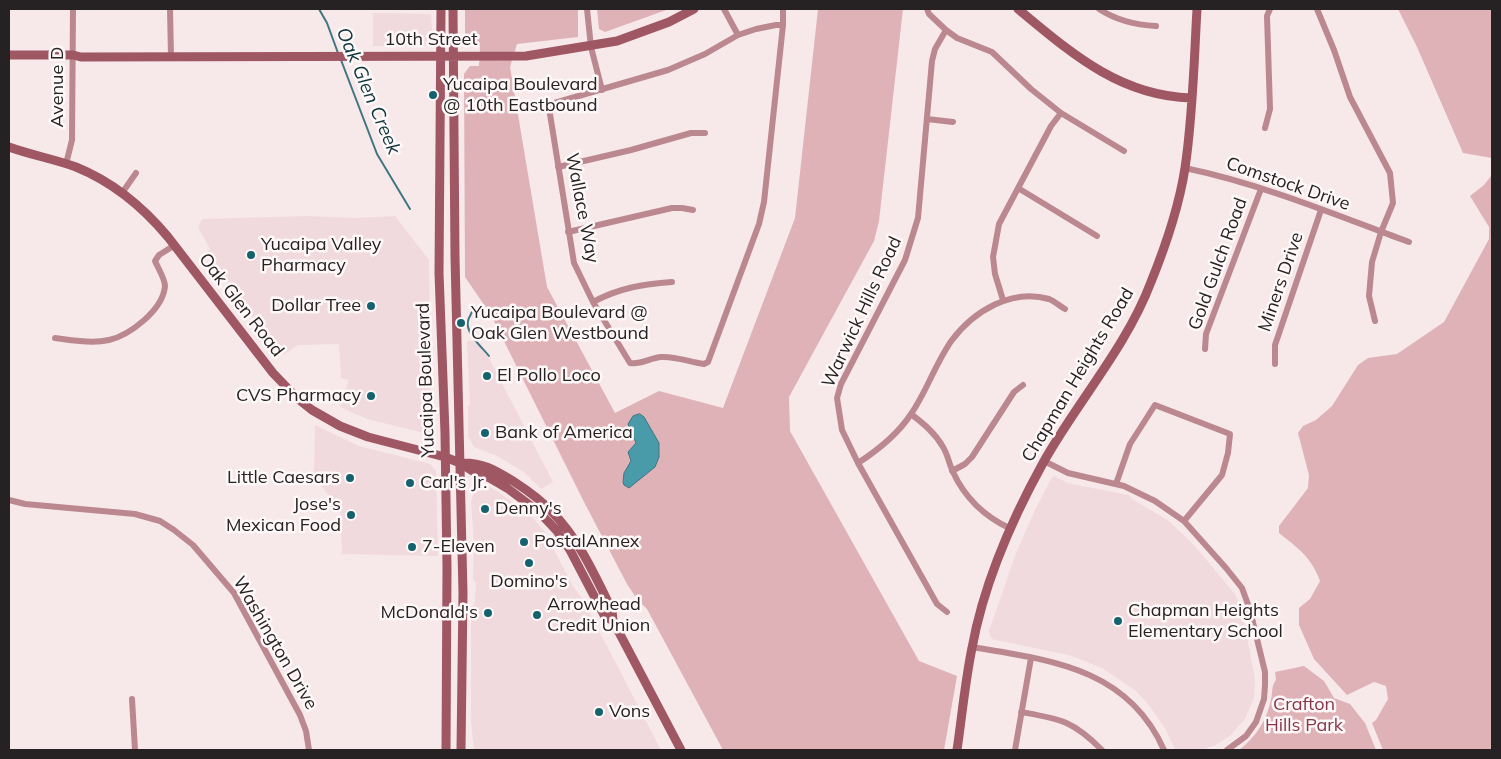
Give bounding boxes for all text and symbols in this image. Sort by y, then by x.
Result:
water label: Oak Glen Creek [331,24,405,158]
street label: 10th Street [385,29,477,51]
street label: Avenue D [47,47,69,127]
place label: Yucaipa Boulevard @ 10th Eastbound [443,74,597,116]
marker: Yucaipa Boulevard @ 10th Eastbound [427,89,439,101]
street label: Wallace Way [561,151,603,265]
street label: Comstock Drive [1223,153,1353,215]
street label: Gold Gulch Road [1184,195,1252,333]
street label: Miners Drive [1254,229,1308,335]
street label: Warwick Hills Road [818,233,906,391]
place label: Yucaipa Valley Pharmacy [261,234,381,276]
street label: Oak Glen Road [194,249,288,361]
marker: Yucaipa Valley Pharmacy [245,249,257,261]
street label: Chapman Heights Road [1017,284,1139,466]
place label: Dollar Tree [271,295,361,317]
marker: Dollar Tree [365,300,377,312]
street label: Yucaipa Boulevard [413,302,439,458]
place label: Yucaipa Boulevard @ Oak Glen Westbound [471,302,649,344]
marker: Yucaipa Boulevard @ Oak Glen Westbound [455,317,467,329]
place label: El Pollo Loco [497,365,601,387]
marker: El Pollo Loco [481,370,493,382]
place label: CVS Pharmacy [236,385,361,407]
marker: CVS Pharmacy [365,390,377,402]
place label: Bank of America [495,422,633,444]
marker: Bank of America [479,427,491,439]
place label: Little Caesars [227,467,340,489]
marker: Little Caesars [344,472,356,484]
place label: Carl's Jr. [420,472,487,494]
marker: Carl's Jr. [404,477,416,489]
place label: Jose's Mexican Food [226,494,341,536]
place label: Denny's [495,498,562,520]
marker: Denny's [479,503,491,515]
marker: Jose's Mexican Food [345,509,357,521]
place label: PostalAnnex [534,531,639,553]
place label: 7-Eleven [422,536,495,558]
marker: PostalAnnex [518,536,530,548]
marker: 7-Eleven [406,541,418,553]
marker: Domino's [523,557,535,569]
place label: Domino's [490,571,568,593]
street label: Washington Drive [228,573,322,713]
place label: Arrowhead Credit Union [547,594,650,636]
place label: Chapman Heights Elementary School [1128,600,1283,642]
place label: McDonald's [381,602,478,624]
marker: McDonald's [482,607,494,619]
marker: Arrowhead Credit Union [531,609,543,621]
marker: Chapman Heights Elementary School [1112,615,1124,627]
park label: Crafton Hills Park [1265,694,1343,736]
place label: Vons [609,701,650,723]
marker: Vons [593,706,605,718]

